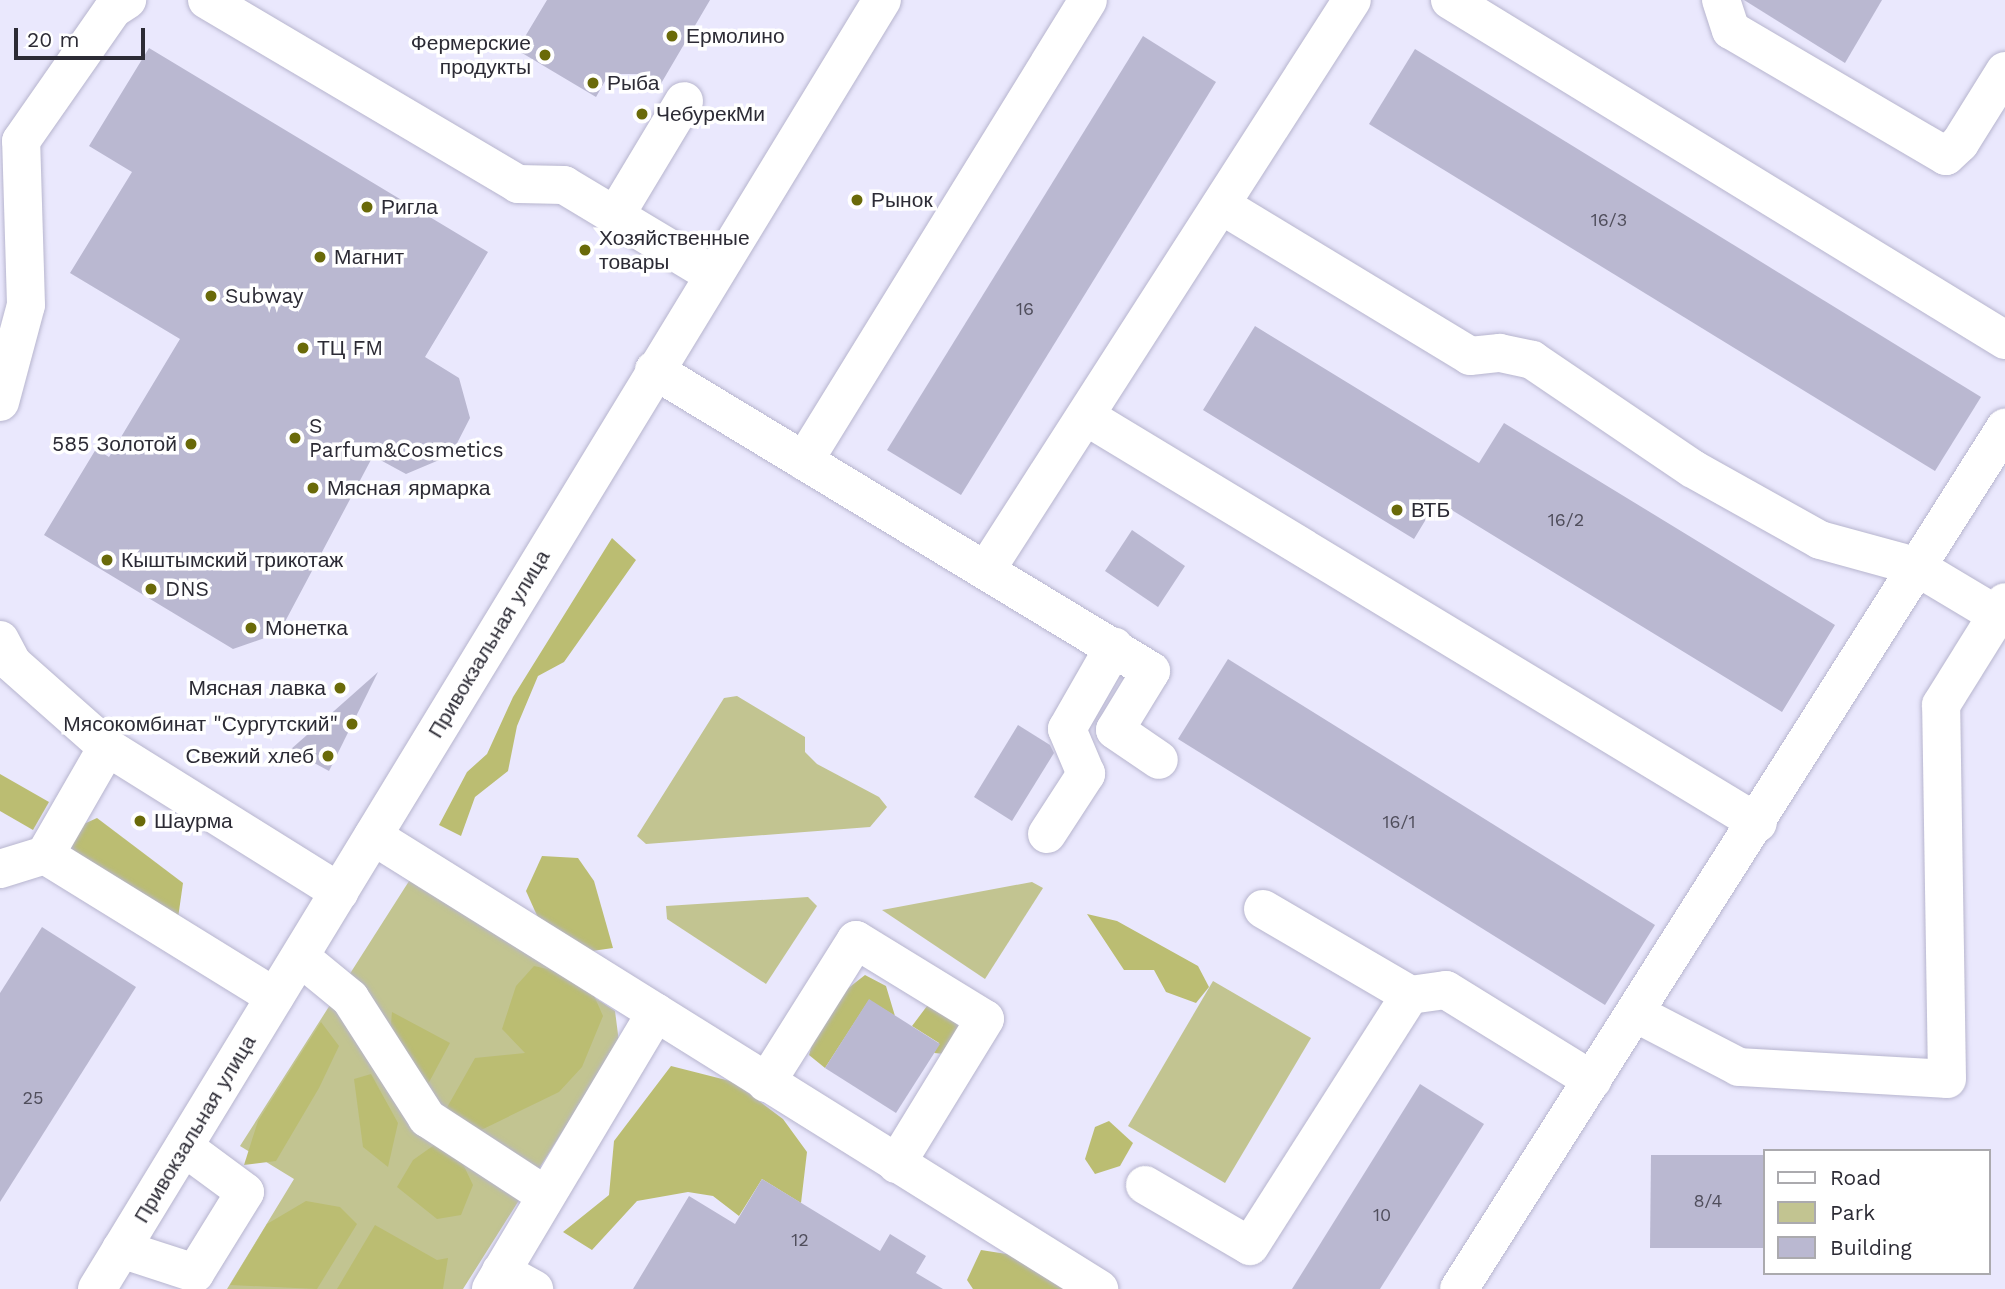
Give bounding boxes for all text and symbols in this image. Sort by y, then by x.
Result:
scale bar [18,14,149,58]
place label: Ермолино [686,23,785,49]
text: 20 m [27,27,79,52]
marker: Ермолино [664,28,680,44]
place label: Фермерские продукты [411,30,531,80]
marker: Фермерские продукты [537,47,553,63]
place label: Рыба [607,70,659,96]
marker: Рыба [585,75,601,91]
place label: ЧебурекМи [656,101,765,127]
marker: ЧебурекМи [634,106,650,122]
place label: Рынок [871,187,933,213]
marker: Рынок [849,192,865,208]
place label: Ригла [381,194,438,220]
marker: Ригла [359,199,375,215]
house number: 16/3 [1591,209,1627,231]
place label: Хозяйственные товары [599,225,750,275]
marker: Хозяйственные товары [577,242,593,258]
place label: Магнит [334,244,404,270]
marker: Магнит [312,249,328,265]
place label: Subway [225,283,304,309]
marker: Subway [203,288,219,304]
house number: 16 [1016,298,1034,320]
place label: ТЦ FM [317,335,383,361]
marker: ТЦ FM [295,340,311,356]
place label: S Parfum&Cosmetics [309,413,504,463]
marker: S Parfum&Cosmetics [287,430,303,446]
place label: 585 Золотой [52,431,177,457]
marker: 585 Золотой [183,436,199,452]
place label: Мясная ярмарка [327,475,490,501]
marker: Мясная ярмарка [305,480,321,496]
place label: ВТБ [1411,497,1450,523]
marker: ВТБ [1389,502,1405,518]
house number: 16/2 [1548,509,1584,531]
street label: Привокзальная улица [423,546,555,742]
place label: Кыштымский трикотаж [121,547,343,573]
marker: Кыштымский трикотаж [99,552,115,568]
place label: DNS [165,576,209,602]
marker: DNS [143,581,159,597]
place label: Монетка [265,615,348,641]
marker: Монетка [243,620,259,636]
place label: Мясная лавка [188,675,326,701]
marker: Мясная лавка [332,680,348,696]
place label: Мясокомбинат "Сургутский" [63,711,338,737]
marker: Мясокомбинат "Сургутский" [344,716,360,732]
place label: Свежий хлеб [186,743,314,769]
marker: Свежий хлеб [320,748,336,764]
place label: Шаурма [154,808,233,834]
house number: 16/1 [1383,811,1415,833]
marker: Шаурма [132,813,148,829]
street label: Привокзальная улица [129,1031,261,1227]
house number: 25 [23,1087,43,1109]
legend [1764,1149,1991,1275]
text: Road [1830,1165,1881,1190]
house number: 8/4 [1693,1190,1723,1212]
text: Park [1830,1200,1875,1225]
house number: 10 [1373,1204,1391,1226]
house number: 12 [791,1229,809,1251]
text: Building [1830,1235,1912,1260]

